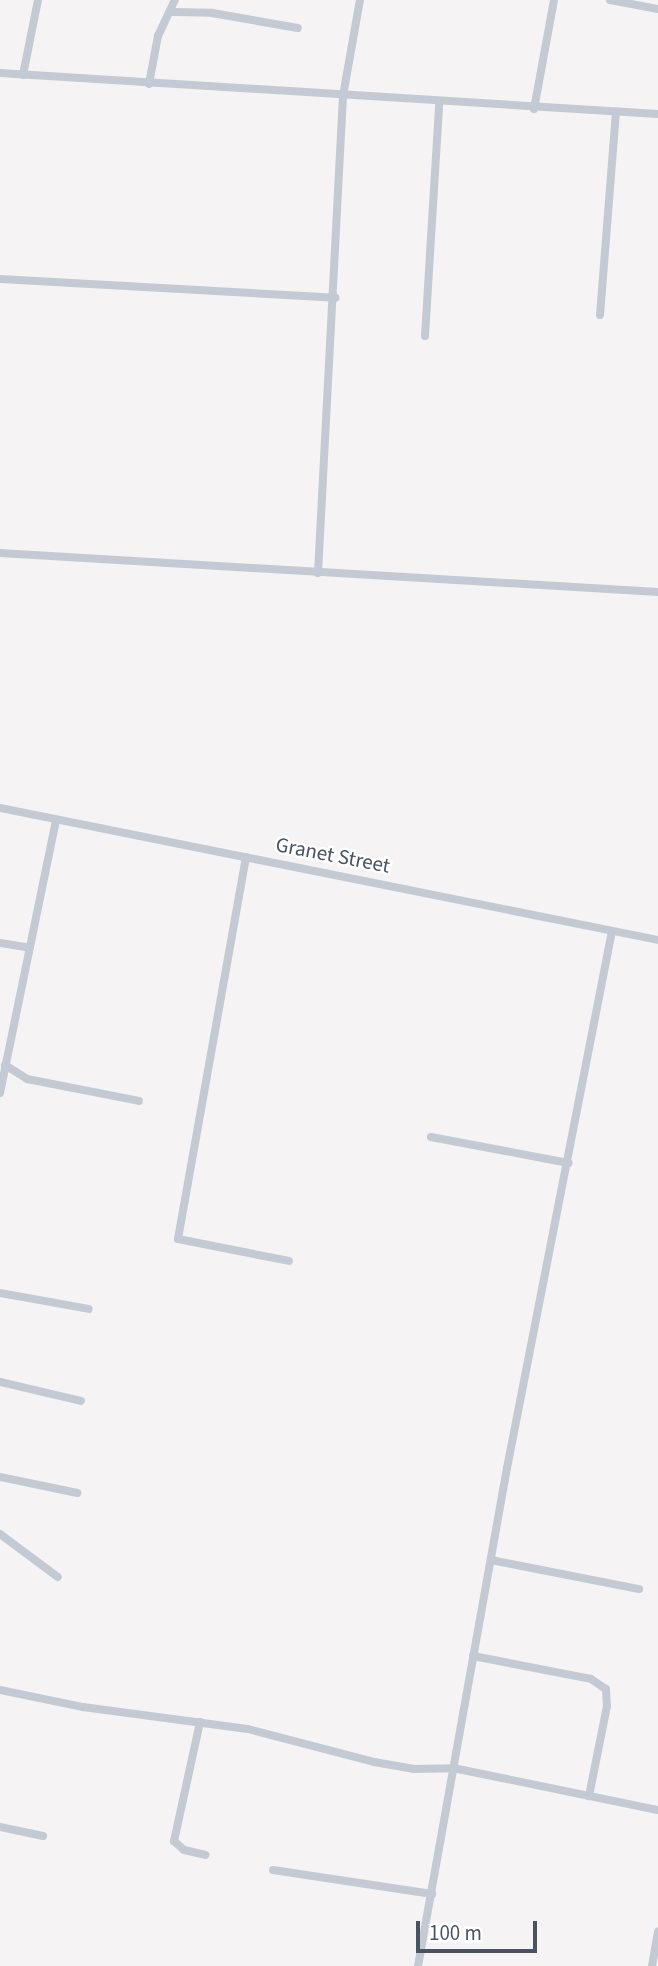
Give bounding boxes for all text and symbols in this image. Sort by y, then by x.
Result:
street label: Granet Street [274,832,392,878]
scale bar [420,1906,541,1950]
text: 100 m [429,1918,482,1948]

